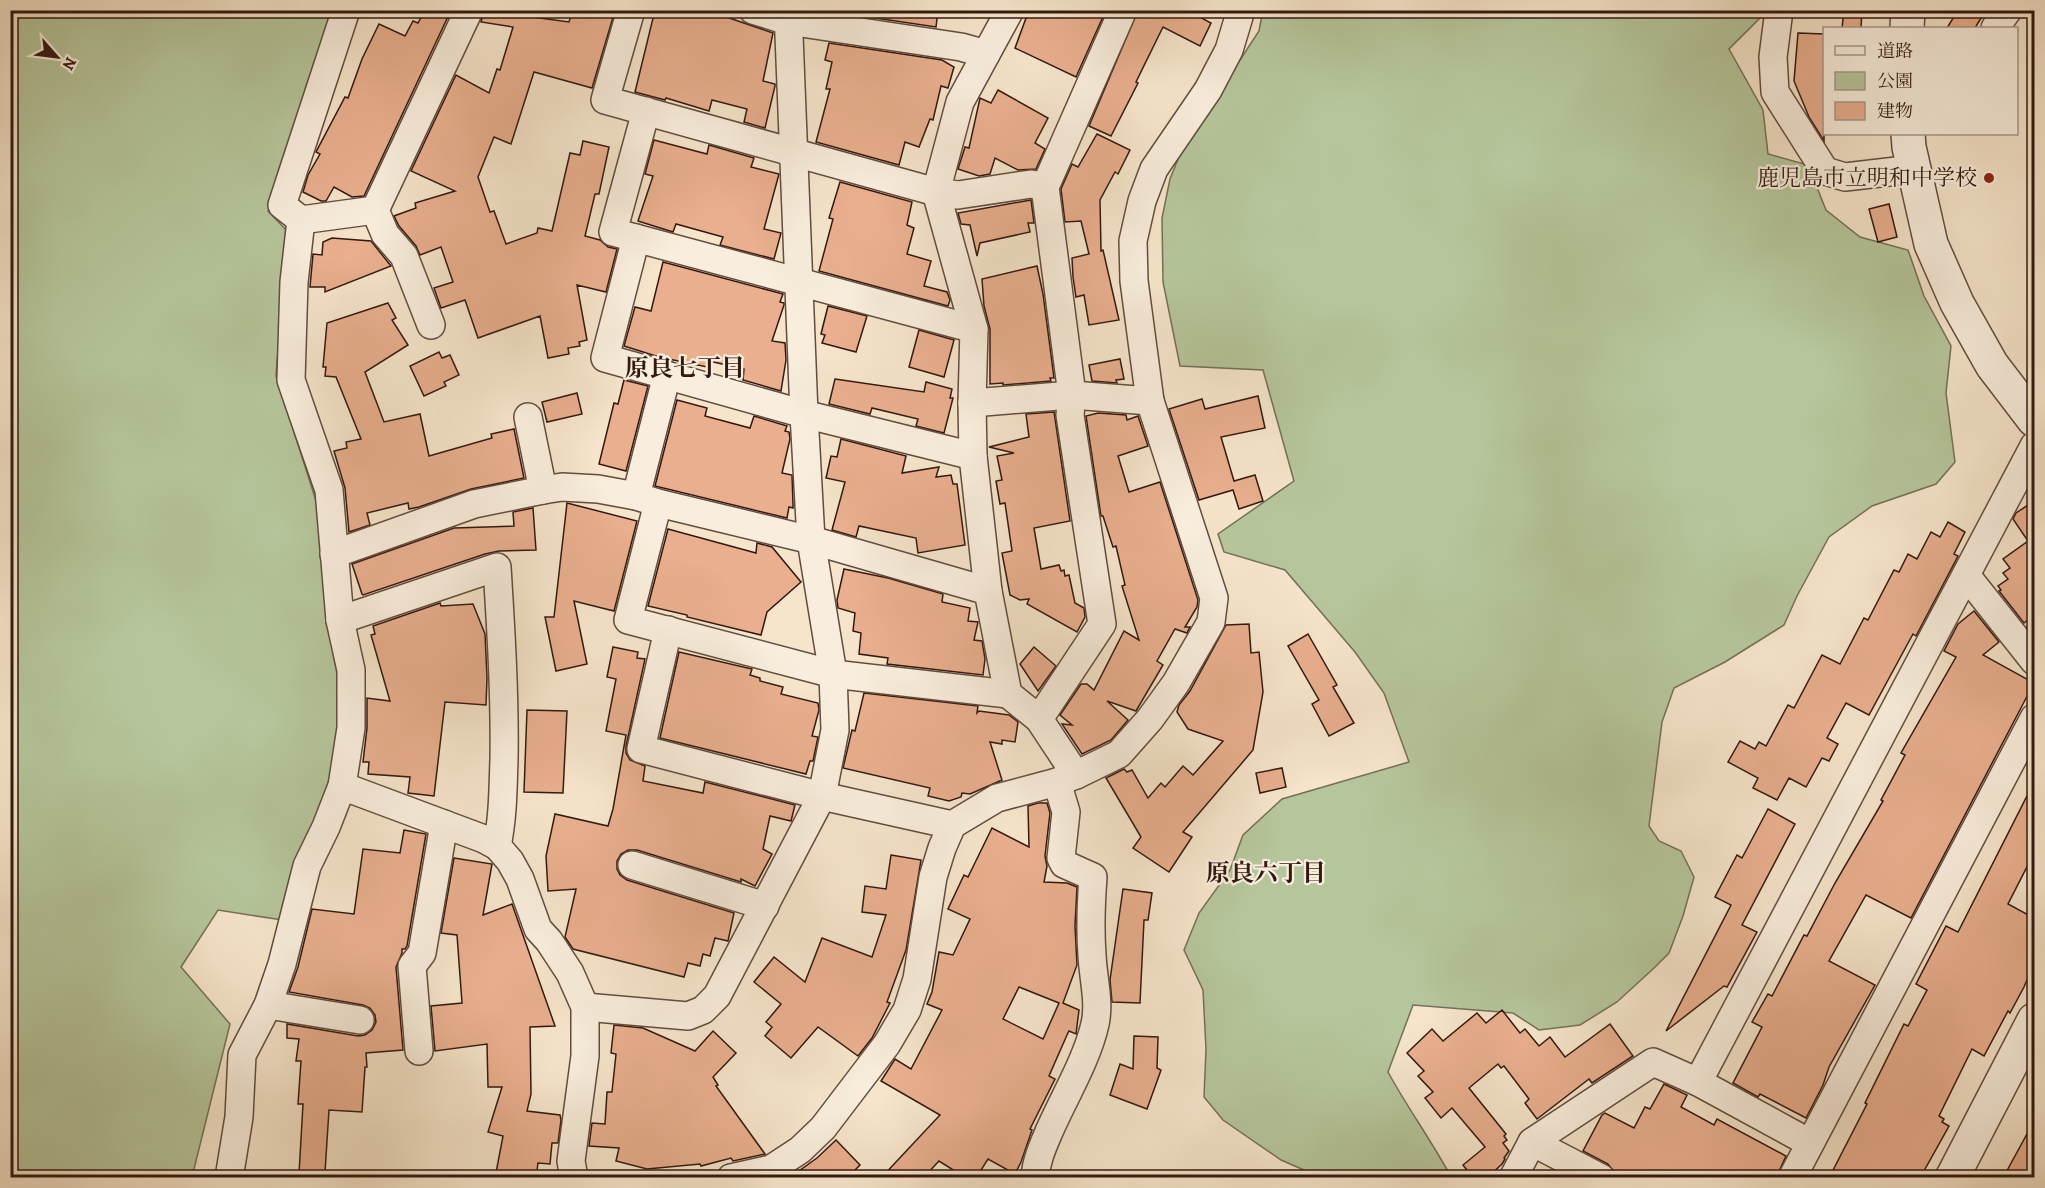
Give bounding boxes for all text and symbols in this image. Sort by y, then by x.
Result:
north arrow [27,27,87,87]
legend [1823,27,2018,135]
text: 道路 [1877,39,1913,63]
text: N [57,53,82,74]
text: 公園 [1877,69,1913,93]
text: 建物 [1877,99,1913,123]
place label: 鹿児島市立明和中学校 [1757,163,1977,193]
marker: 鹿児島市立明和中学校 [1982,171,1996,185]
district label: 原良七丁目 [625,352,745,384]
district label: 原良六丁目 [1206,857,1326,889]

